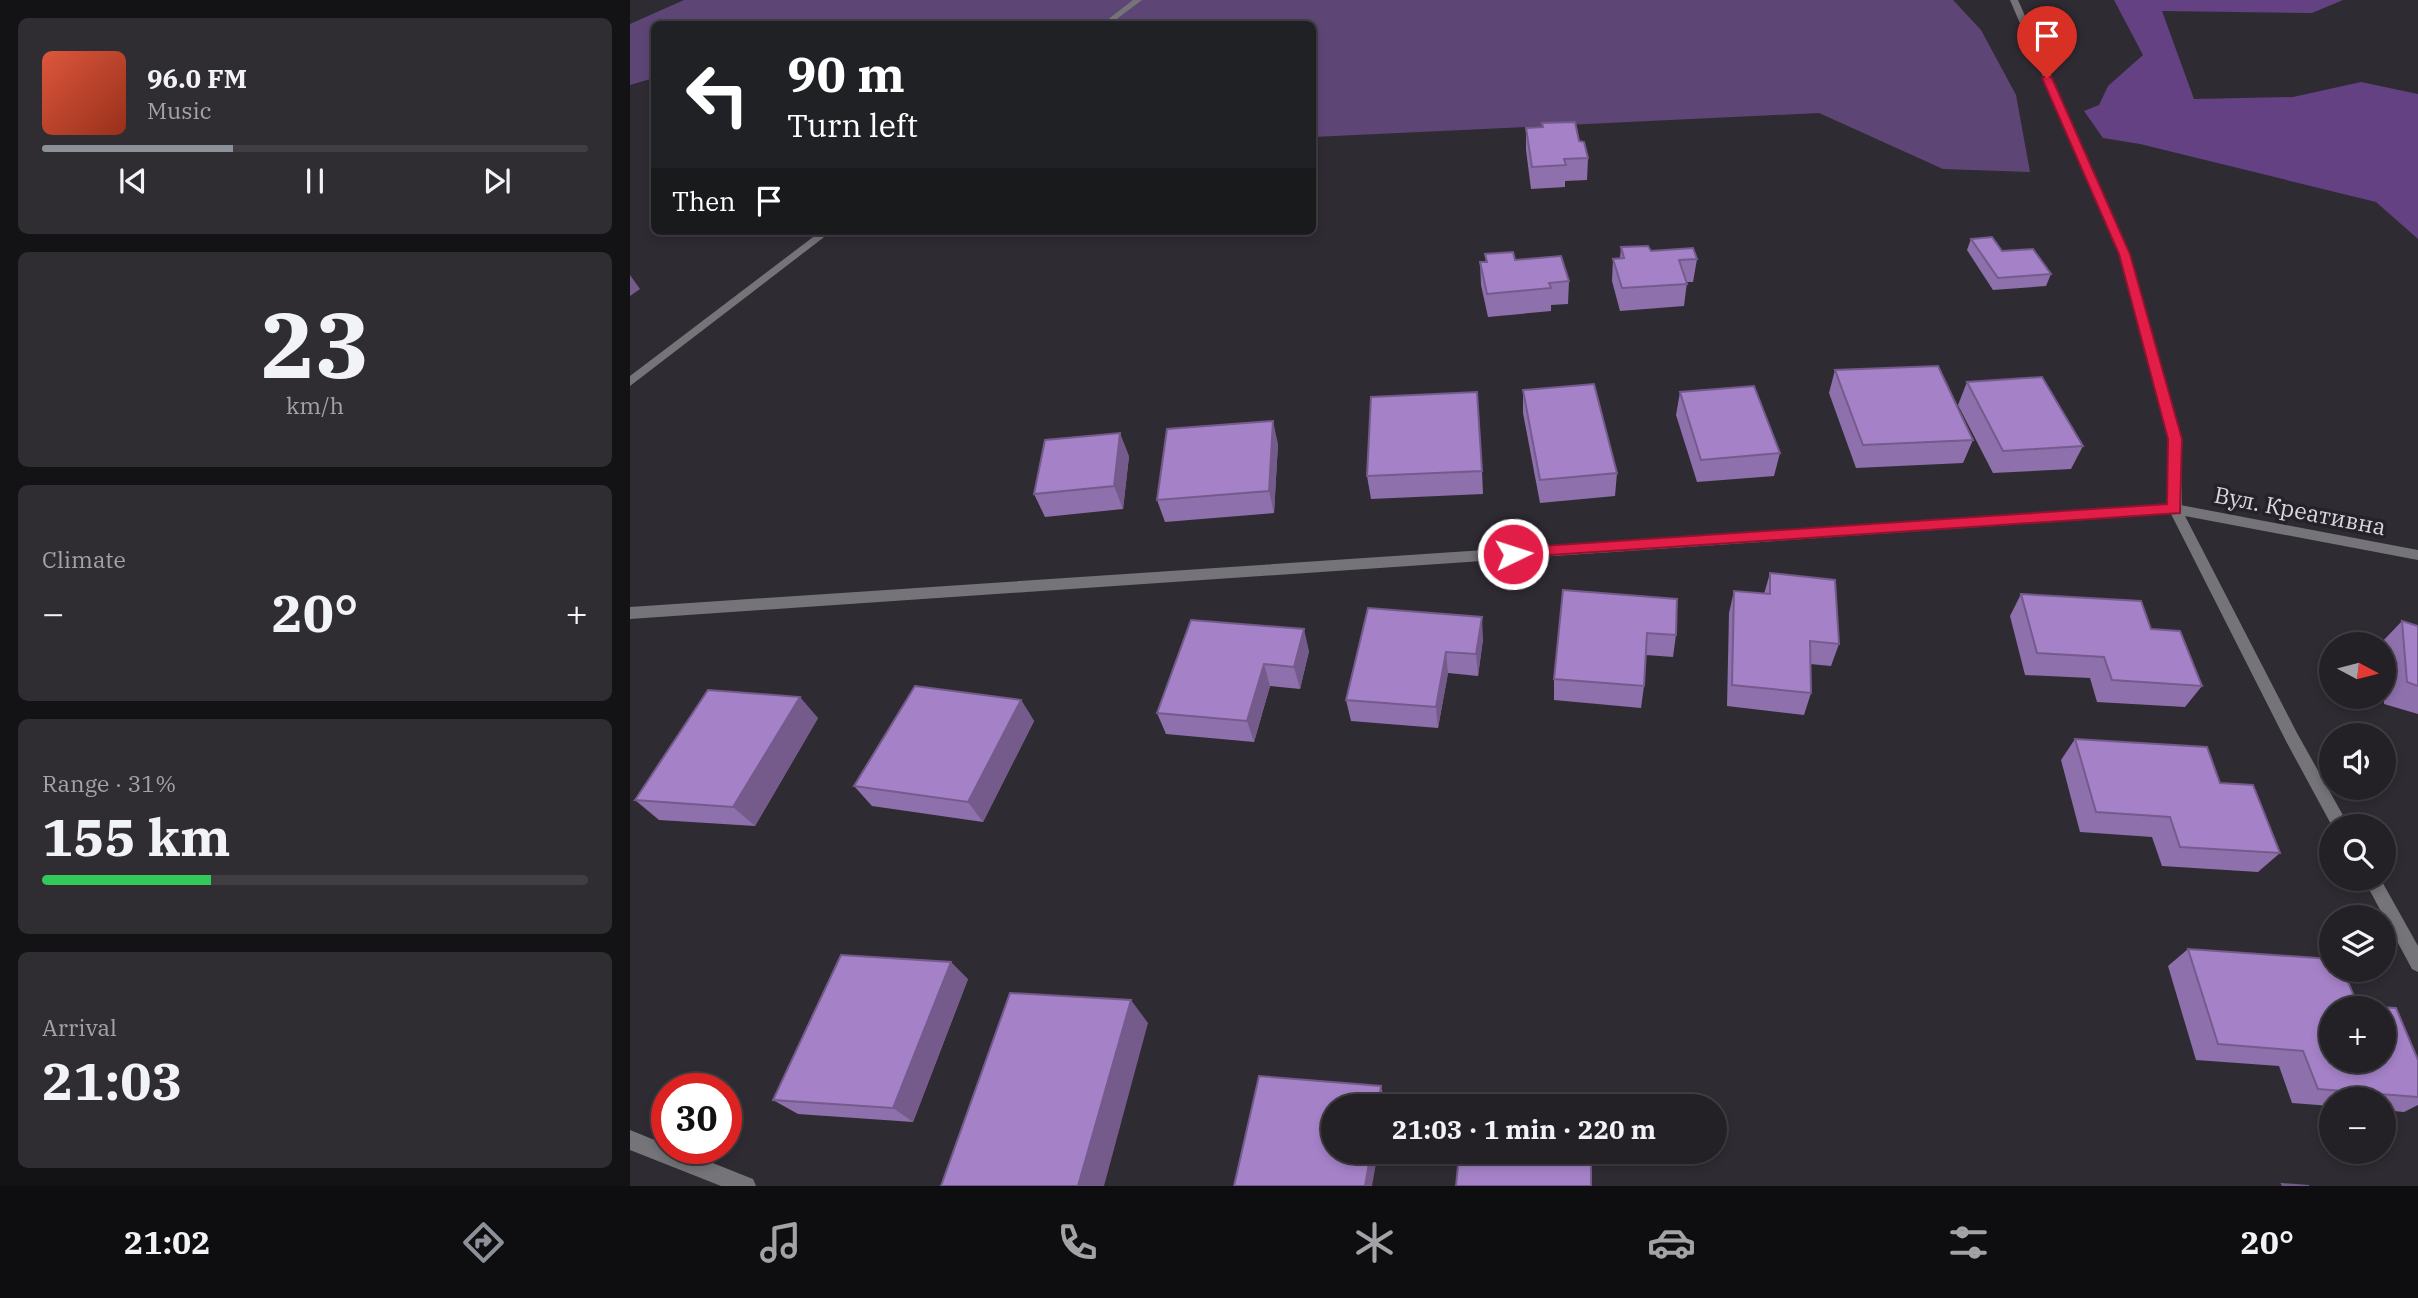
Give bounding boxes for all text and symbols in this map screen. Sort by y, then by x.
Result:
pin [2017,6,2077,78]
icon: arrive [2028,17,2066,55]
text: 90 m [787,42,905,105]
icon: left [672,49,763,140]
text: 96.0 FM [147,61,247,95]
text: Music [147,95,212,125]
text: Turn left [787,104,918,146]
icon: previous [114,162,152,200]
icon: pause [296,162,334,200]
icon: next [478,162,516,200]
icon: arrive [750,182,788,220]
text: Then [672,184,736,218]
text: 23 [260,285,370,403]
text: km/h [286,390,344,420]
street label: Вул. Креативна [2212,479,2389,541]
position arrow [1476,517,1550,591]
text: Climate [42,544,126,574]
text: 20° [272,579,358,646]
text: − [42,588,65,637]
text: + [565,588,588,637]
north arrow [2319,632,2396,709]
map controls [2319,632,2396,1164]
button: sound [2319,723,2396,800]
text: Range · 31% [42,768,176,798]
text: 155 km [42,803,231,870]
button: search [2319,814,2396,891]
button: layers [2319,905,2396,982]
button: + [2319,996,2396,1073]
text: Arrival [42,1012,117,1042]
text: 21:03 [42,1047,183,1114]
speed limit sign: 30 [651,1073,742,1164]
button: − [2319,1087,2396,1164]
text: 21:03 · 1 min · 220 m [1392,1112,1656,1146]
icon: directions [459,1218,508,1267]
icon: music [756,1218,805,1267]
icon: phone [1053,1218,1102,1267]
icon: climate [1350,1218,1399,1267]
icon: car [1647,1218,1696,1267]
icon: filters [1944,1218,1993,1267]
text: 21:02 [124,1221,211,1263]
text: 20° [2241,1221,2294,1263]

